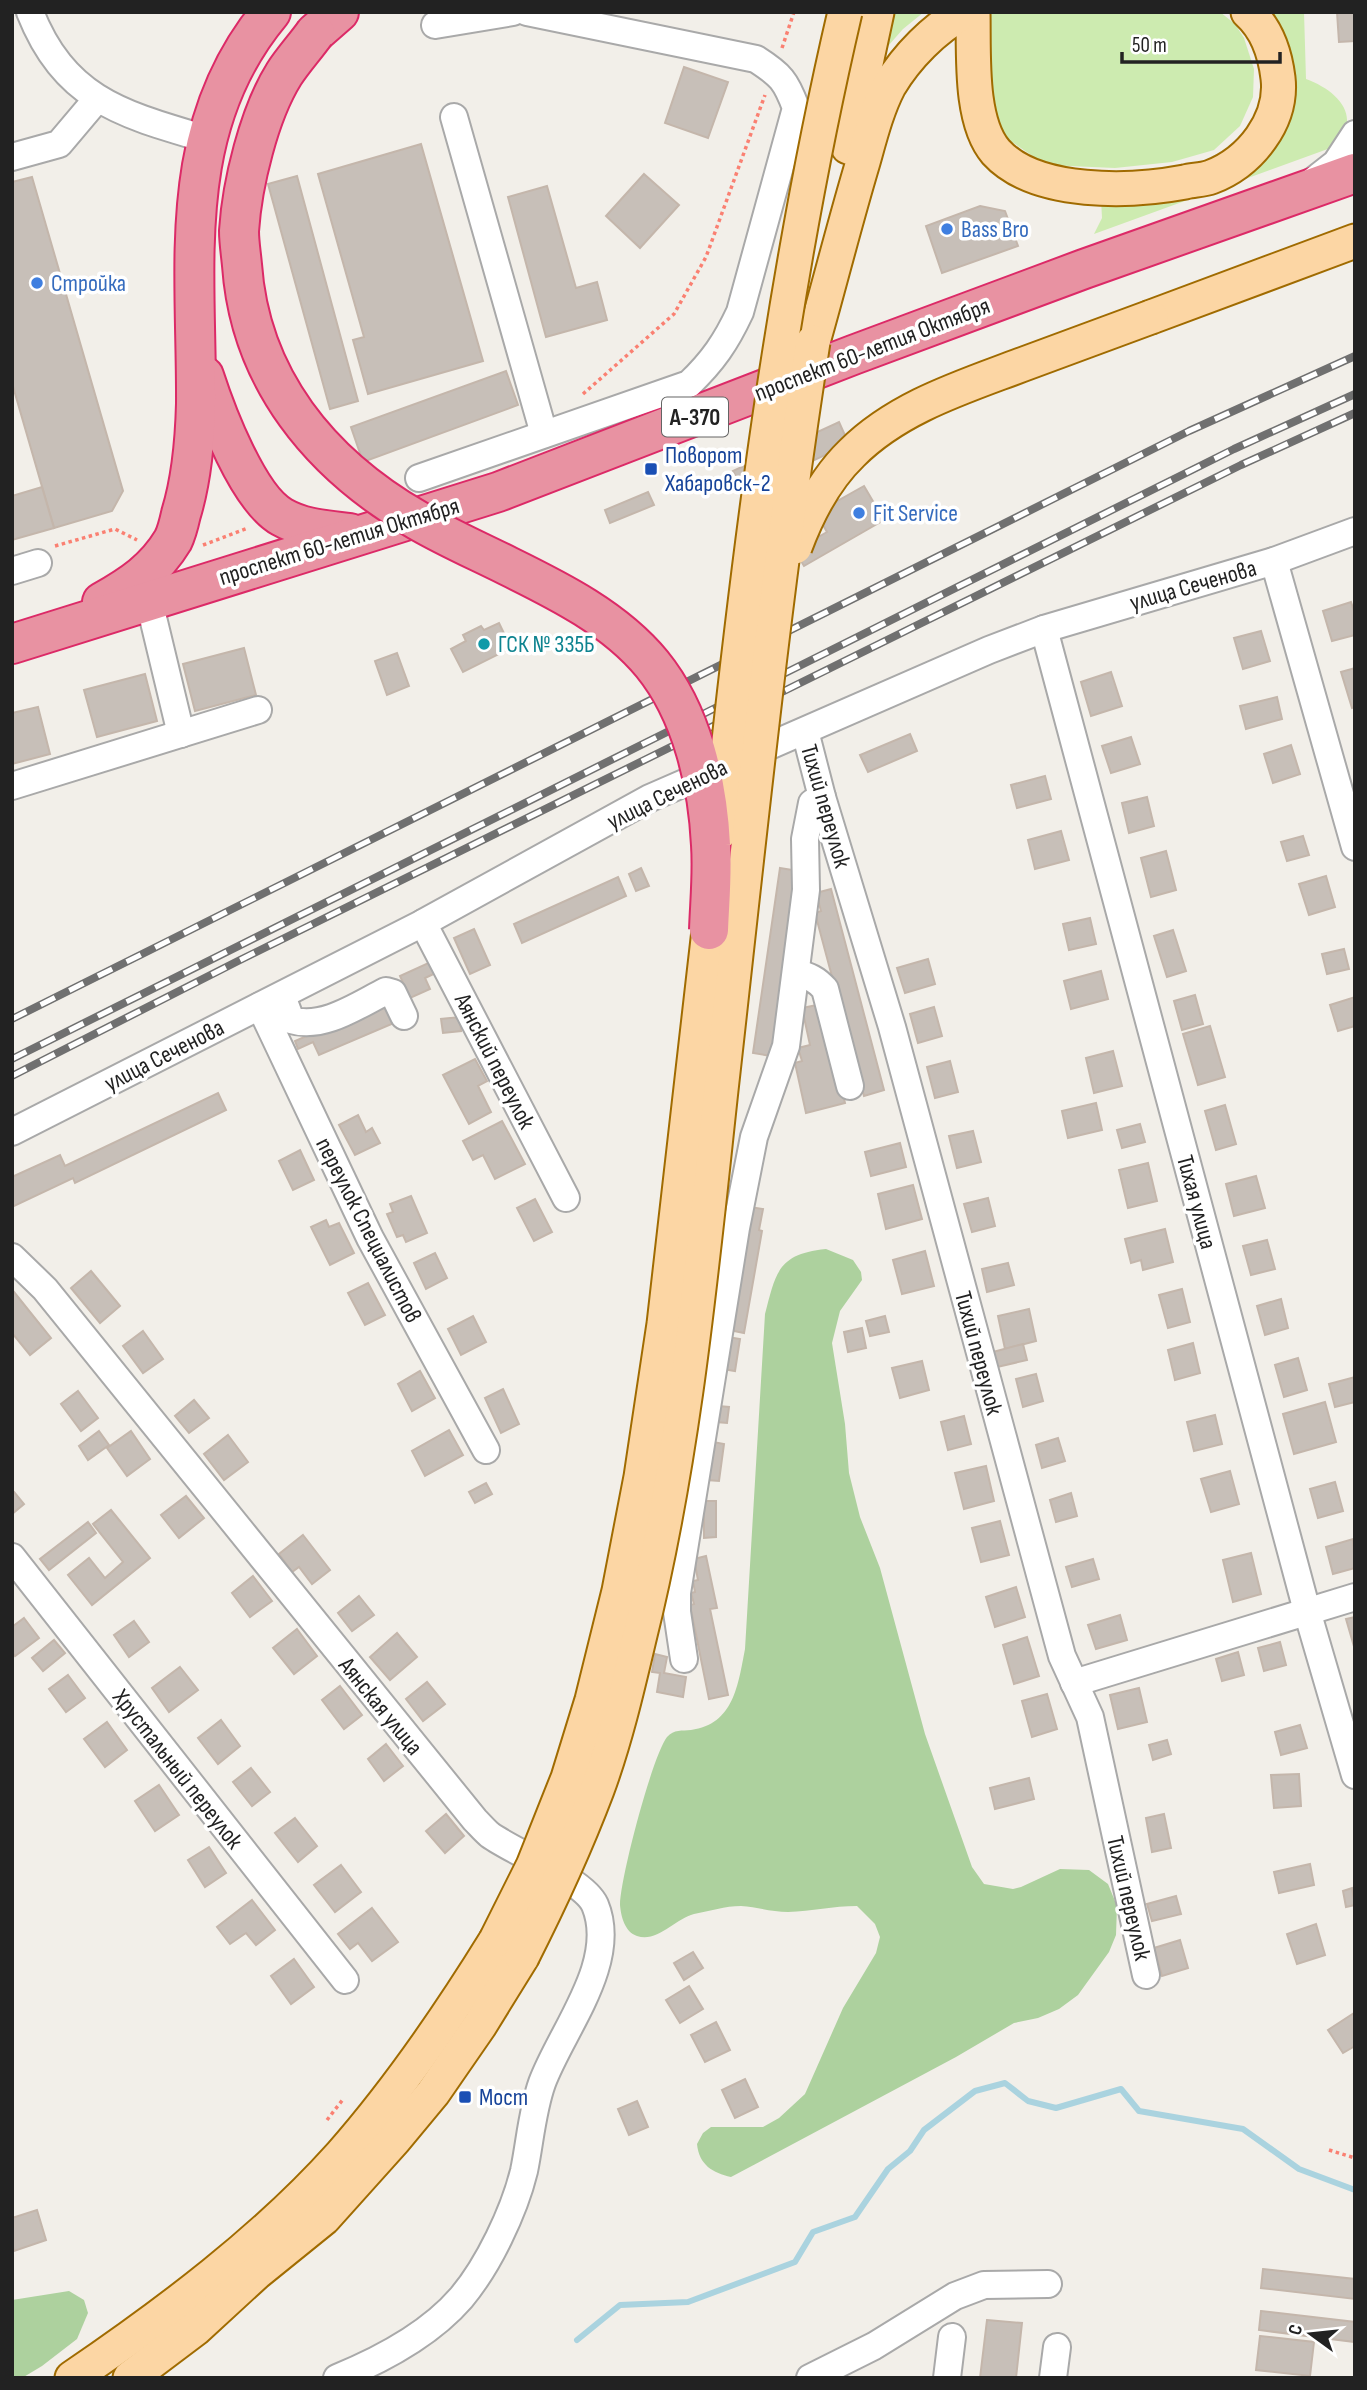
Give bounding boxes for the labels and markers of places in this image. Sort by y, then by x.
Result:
place label: Bass Bro [961,215,1029,244]
marker: Bass Bro [939,221,955,237]
place label: Стройка [51,269,126,298]
marker: Стройка [29,275,45,291]
place label: Поворот Хабаровск-2 [664,441,771,498]
marker: Поворот Хабаровск-2 [643,461,659,477]
place label: Fit Service [873,499,958,528]
marker: Fit Service [851,505,867,521]
place label: ГСК № 335Б [498,630,595,659]
marker: ГСК № 335Б [476,636,492,652]
place label: Мост [479,2083,528,2112]
marker: Мост [457,2089,473,2105]

